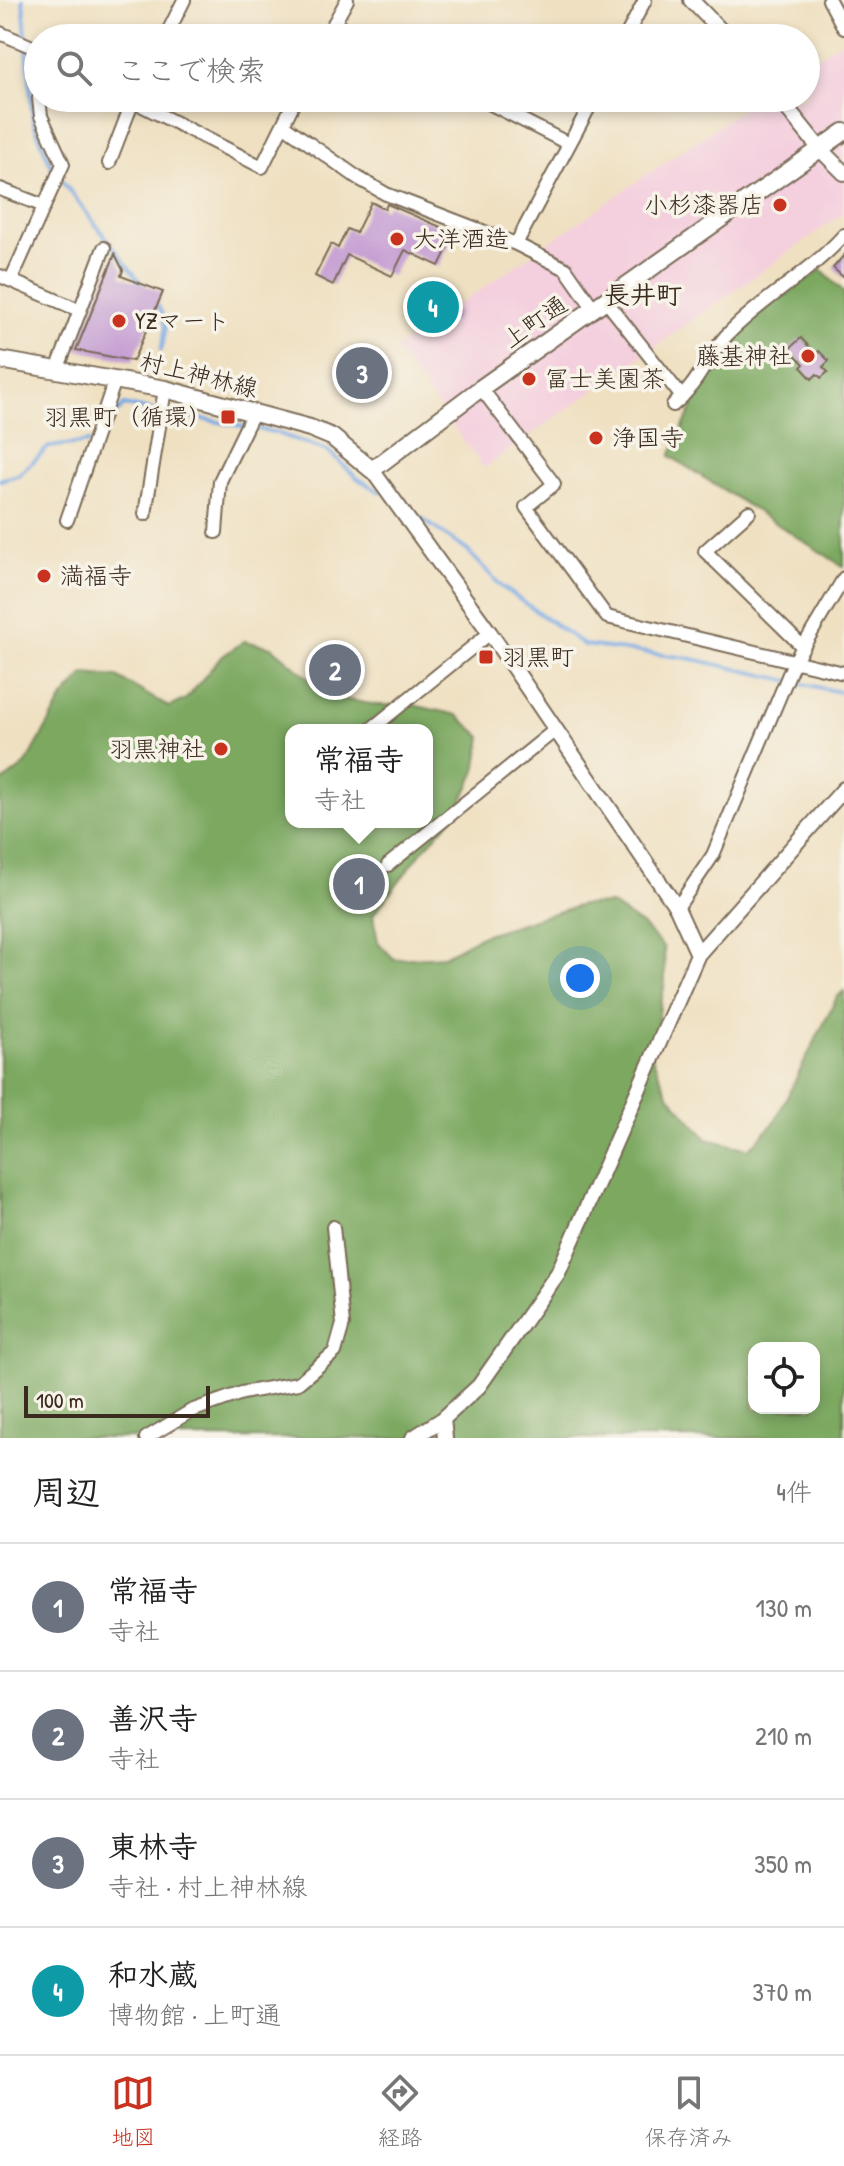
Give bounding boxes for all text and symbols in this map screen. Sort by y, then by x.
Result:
search box [24,24,820,112]
icon: search [52,46,96,90]
text: ここで検索 [116,50,266,90]
place label: 小杉漆器店 [644,188,764,220]
marker: 小杉漆器店 [771,196,789,214]
place label: 大洋酒造 [413,222,509,254]
marker: 大洋酒造 [388,230,406,248]
pin: 4 [407,277,459,337]
district label: 長井町 [604,277,682,312]
street label: 上町通 [496,287,573,355]
place label: YZマート [135,304,230,336]
marker: YZマート [110,312,128,330]
place label: 藤基神社 [696,339,792,371]
pin: 3 [336,343,388,403]
street label: 村上神林線 [137,344,261,404]
marker: 藤基神社 [799,347,817,365]
place label: 冨士美園茶 [545,362,665,394]
marker: 冨士美園茶 [520,370,538,388]
place label: 羽黒町（循環） [44,400,212,432]
marker: 羽黒町（循環） [219,408,237,426]
place label: 浄国寺 [612,421,684,453]
marker: 浄国寺 [587,429,605,447]
place label: 満福寺 [60,559,132,591]
marker: 満福寺 [35,567,53,585]
pin: 2 [309,640,361,700]
place label: 羽黒町 [502,640,574,672]
marker: 羽黒町 [477,648,495,666]
popup [285,724,433,828]
place label: 羽黒神社 [109,732,205,764]
text: 常福寺 [314,739,404,779]
marker: 羽黒神社 [212,740,230,758]
text: 寺社 [314,782,366,817]
pin: 1 [333,854,385,914]
your location [560,958,600,998]
map controls [748,1342,820,1414]
button: locate [748,1342,820,1414]
scale bar [24,1382,210,1418]
text: 100 m [36,1385,84,1415]
text: 周辺 [32,1469,100,1515]
text: 4件 [776,1474,812,1509]
text: 常福寺 [108,1570,198,1610]
text: 1 [53,1590,63,1625]
text: 130 m [756,1590,812,1625]
text: 寺社 [108,1613,160,1648]
text: 善沢寺 [108,1698,198,1738]
text: 2 [52,1718,64,1753]
text: 210 m [755,1718,812,1753]
text: 寺社 [108,1741,160,1776]
text: 東林寺 [108,1826,198,1866]
text: 3 [52,1846,64,1881]
text: 350 m [754,1846,812,1881]
text: 寺社 · 村上神林線 [108,1869,307,1904]
text: 和水蔵 [108,1954,198,1994]
text: 4 [53,1974,63,2009]
text: 370 m [752,1974,812,2009]
text: 博物館 · 上町通 [108,1997,281,2032]
tab: 地図 [111,2071,155,2152]
tab: 経路 [378,2071,422,2152]
tab: 保存済み [645,2071,733,2152]

